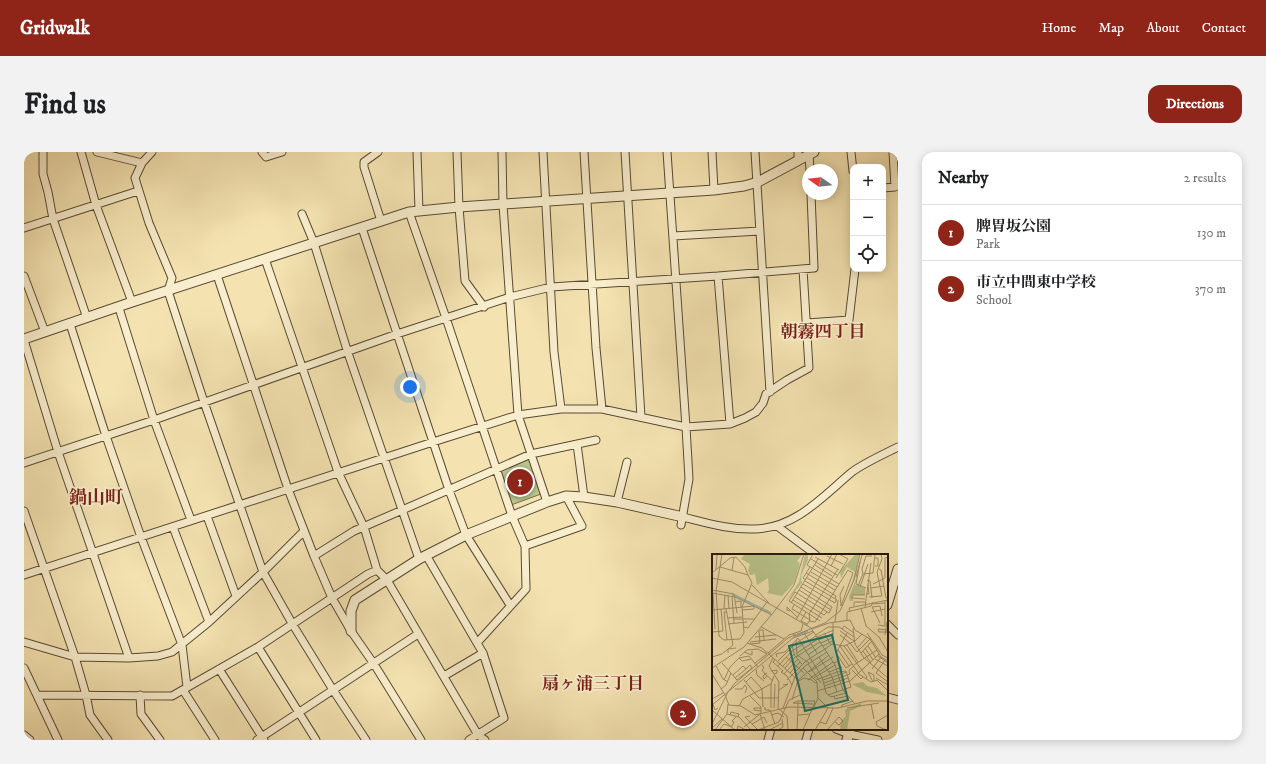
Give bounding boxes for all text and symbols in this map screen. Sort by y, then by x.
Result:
text: Gridwalk [20,17,90,40]
text: Home [1042,19,1076,37]
text: Map [1098,19,1124,37]
text: About [1146,19,1180,37]
text: Contact [1202,19,1246,37]
button: Directions [1148,85,1242,123]
text: Find us [24,87,106,122]
north arrow [802,164,838,200]
map controls [850,164,886,272]
button: + [850,164,886,200]
text: Nearby [938,167,988,189]
text: 2 results [1184,170,1226,186]
button: − [850,200,886,236]
text: 脾胃坂公園 [976,217,1051,236]
text: 1 [949,225,953,241]
text: 130 m [1197,225,1226,241]
button: locate [850,236,886,272]
text: Park [976,236,1000,252]
text: 市立中間東中学校 [976,273,1096,292]
text: 2 [948,281,954,297]
text: 370 m [1195,281,1226,297]
text: School [976,292,1012,308]
district label: 朝霧四丁目 [781,321,866,343]
your location [400,377,420,397]
pin: 1 [507,467,533,497]
district label: 鍋山町 [69,487,123,509]
inset map [712,554,888,730]
district label: 扇ヶ浦三丁目 [542,673,644,695]
pin: 2 [670,698,696,728]

